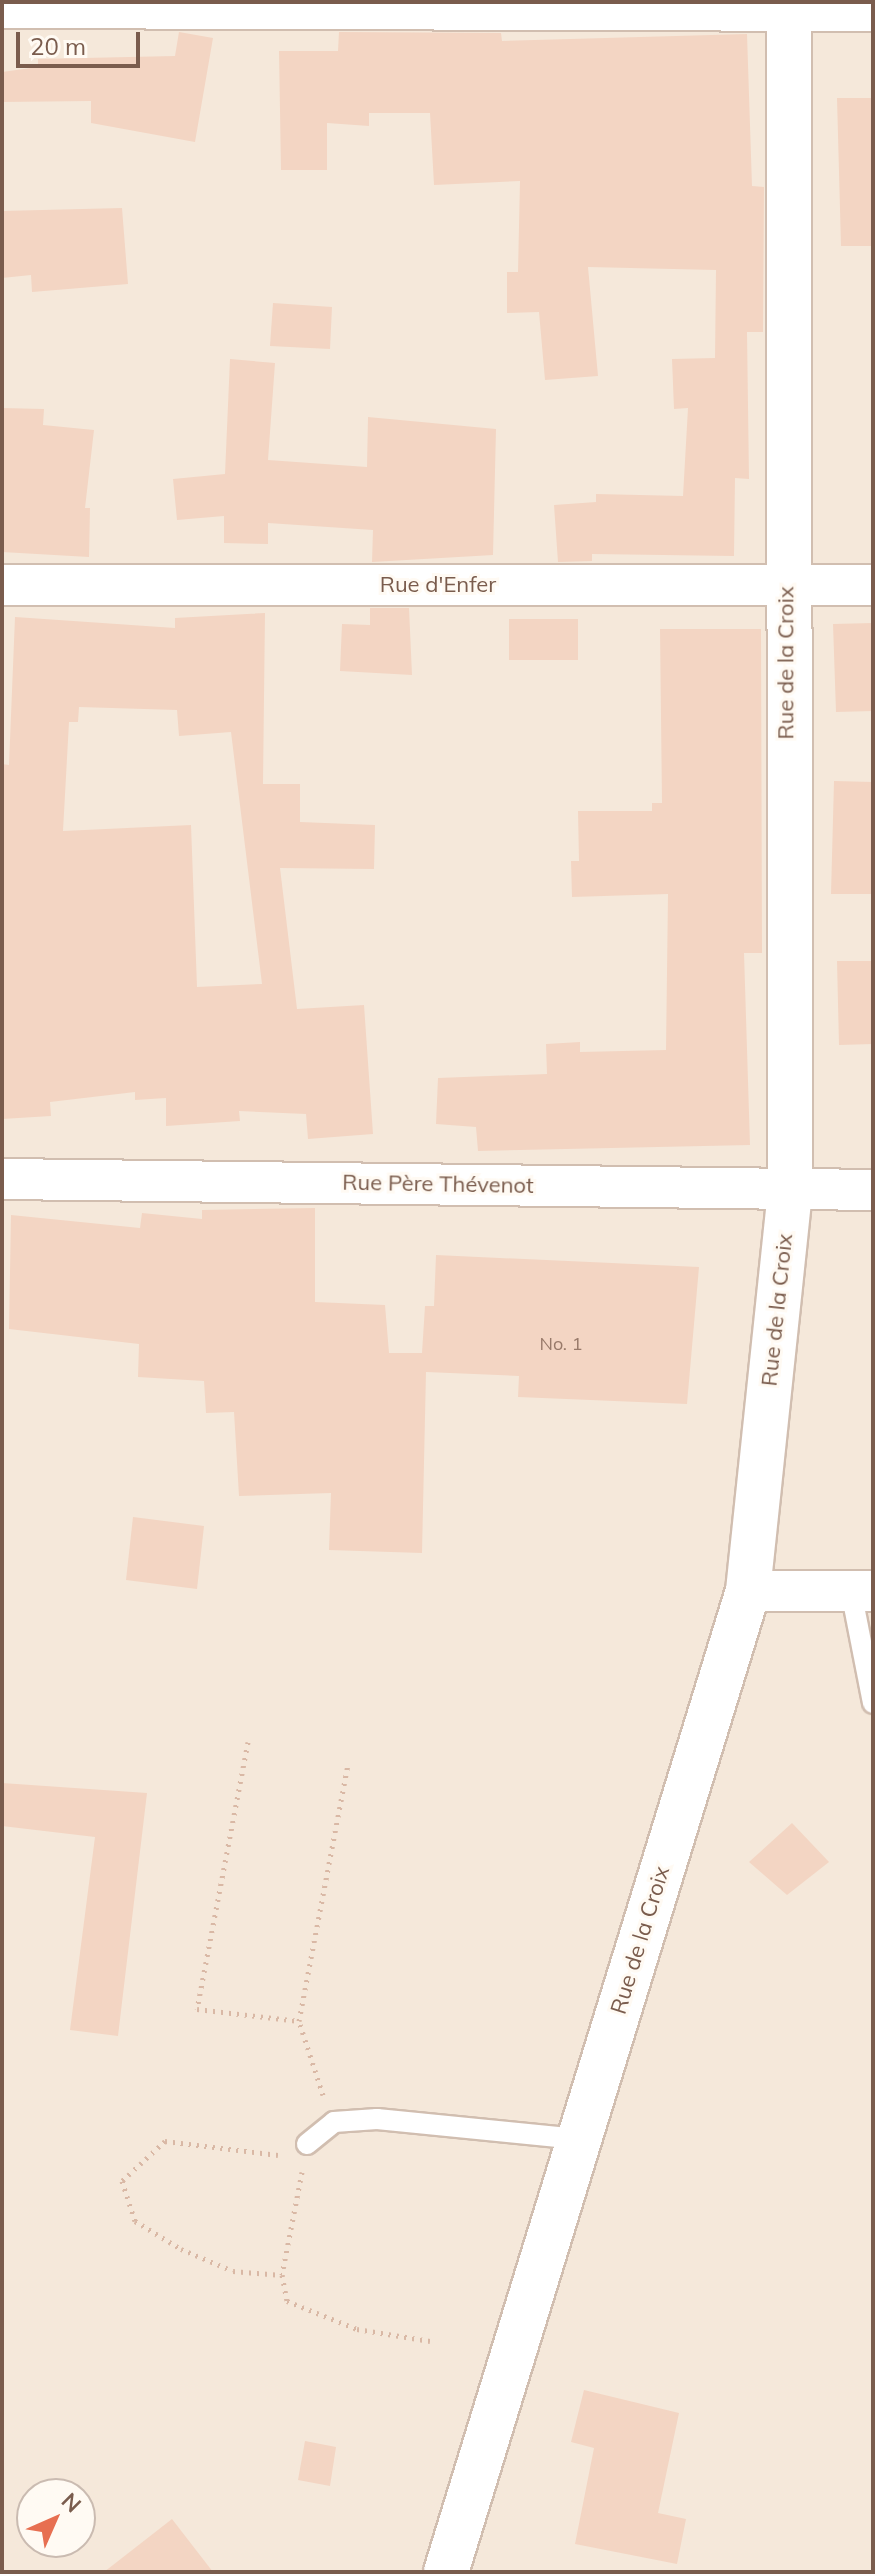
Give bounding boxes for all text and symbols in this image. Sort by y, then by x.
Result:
scale bar [20,16,144,66]
text: 20 m [30,31,86,61]
street label: Rue d'Enfer [380,572,496,598]
street label: Rue de la Croix [773,586,799,740]
street label: Rue Père Thévenot [342,1169,534,1199]
street label: Rue de la Croix [756,1232,798,1388]
house number: No. 1 [540,1333,582,1355]
street label: Rue de la Croix [605,1863,675,2017]
north arrow [16,2478,96,2558]
text: N [56,2487,87,2518]

